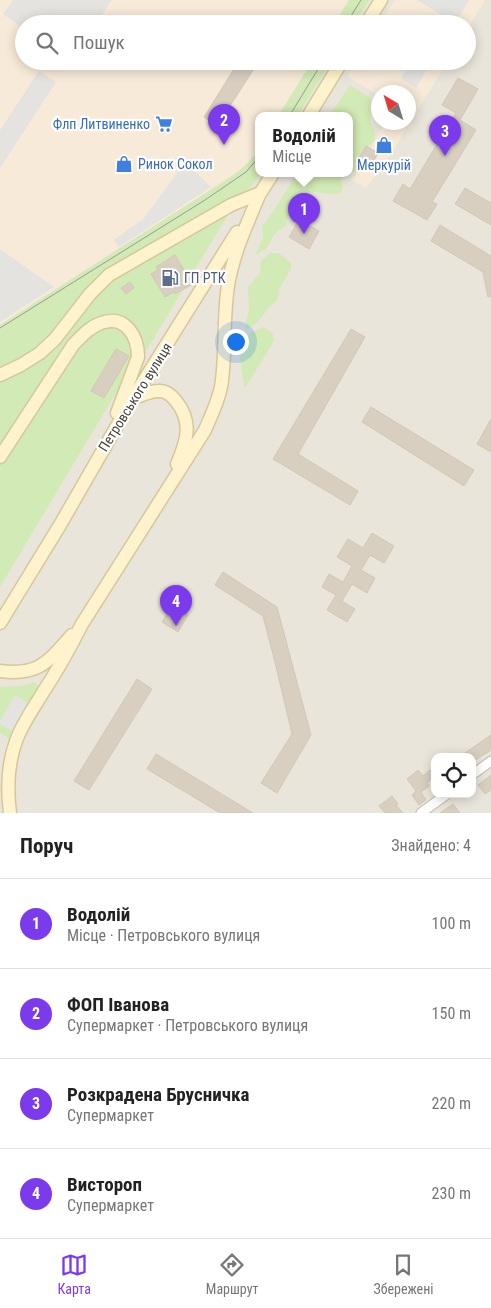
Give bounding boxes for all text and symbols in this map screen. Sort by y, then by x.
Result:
search box [15,15,476,70]
icon: search [33,29,61,57]
text: Пошук [73,31,125,54]
north arrow [371,85,416,130]
pin: 2 [208,104,240,145]
popup [255,112,353,177]
supermarket icon: Флп Литвиненко [154,114,174,134]
pin: 3 [429,115,461,156]
place label: Флп Литвиненко [53,116,150,132]
text: Водолій [272,124,336,147]
shop icon: Меркурій [374,135,394,155]
text: Місце [272,147,311,166]
shop icon: Ринок Сокол [114,154,134,174]
place label: Ринок Сокол [138,156,213,172]
place label: Меркурій [357,157,411,173]
pin: 1 [288,193,320,234]
fuel station icon: ГП РТК [160,268,180,288]
place label: ГП РТК [184,270,226,286]
your location [223,329,249,355]
street label: Петровського вулиця [95,340,175,454]
pin: 4 [160,585,192,626]
map controls [431,753,476,798]
button: locate [431,753,476,798]
text: Поруч [20,834,73,858]
text: Знайдено: 4 [391,836,471,855]
text: Водолій [67,903,130,926]
text: 1 [32,914,40,933]
text: 100 m [432,914,471,933]
text: Місце · Петровського вулиця [67,926,260,945]
text: ФОП Іванова [67,993,169,1016]
text: 2 [32,1004,40,1023]
text: 150 m [432,1004,471,1023]
text: Супермаркет · Петровського вулиця [67,1016,308,1035]
text: Розкрадена Брусничка [67,1083,250,1106]
text: 3 [32,1094,40,1113]
text: 220 m [432,1094,471,1113]
text: Супермаркет [67,1106,154,1125]
text: Вистороп [67,1173,142,1196]
text: 4 [32,1184,40,1203]
text: 230 m [432,1184,471,1203]
text: Супермаркет [67,1196,154,1215]
tab: Карта [57,1251,91,1297]
tab: Маршрут [206,1251,259,1297]
tab: Збережені [373,1251,434,1297]

